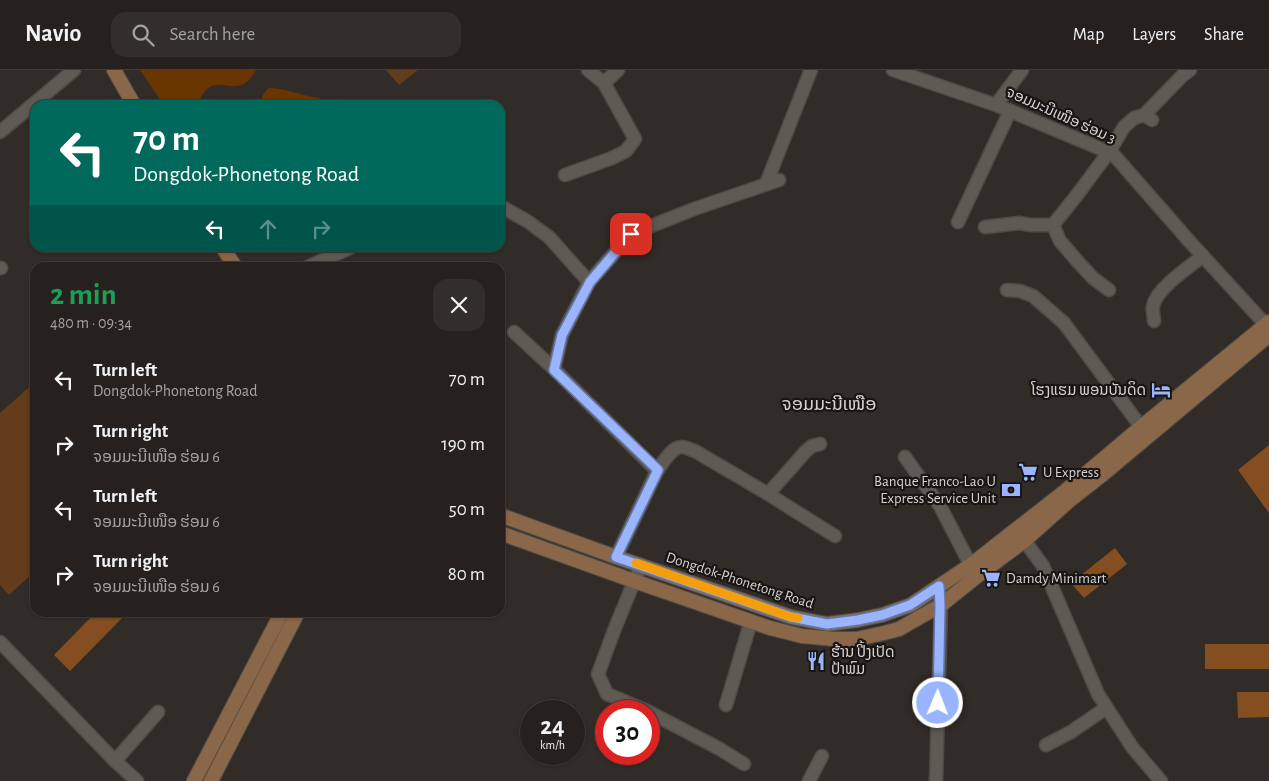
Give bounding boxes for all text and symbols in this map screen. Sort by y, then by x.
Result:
search box [111,12,461,57]
icon: search [129,21,157,49]
text: Navio [25,22,81,46]
text: Search here [169,25,255,44]
text: Map [1073,26,1104,44]
text: Layers [1132,26,1176,44]
text: Share [1204,26,1244,44]
street label: ຈອມມະນີເໜືອ ຮ່ອມ 3 [1004,83,1119,146]
icon: left [50,120,115,185]
text: 70 m [133,122,200,157]
text: Dongdok-Phonetong Road [133,163,359,185]
pin [610,213,652,255]
icon: left [201,215,229,243]
icon: ahead [254,215,282,243]
icon: right [307,215,335,243]
icon: arrive [617,220,645,248]
button: close [433,279,485,331]
text: 2 min [50,280,117,310]
text: 480 m · 09:34 [50,315,132,331]
text: Turn left [93,361,157,380]
icon: left [50,366,78,394]
text: 70 m [449,370,485,389]
hotel icon: ໂຮງແຮມ ພອນບັນດິດ [1150,379,1172,401]
place label: ໂຮງແຮມ ພອນບັນດິດ [1030,381,1146,398]
text: Dongdok-Phonetong Road [93,383,258,399]
district label: ຈອມມະນີເໜືອ [782,395,876,414]
text: Turn right [93,422,168,441]
icon: right [50,431,78,459]
text: 190 m [441,435,485,454]
text: ຈອມມະນີເໜືອ ຮ່ອມ 6 [93,449,220,465]
supermarket icon: U Express [1017,461,1039,483]
place label: U Express [1043,465,1099,480]
place label: Banque Franco-Lao U Express Service Unit [874,474,996,506]
bank icon: Banque Franco-Lao U Express Service Unit [1000,479,1022,501]
text: Turn left [93,487,157,506]
icon: left [50,496,78,524]
text: 50 m [449,500,485,519]
text: ຈອມມະນີເໜືອ ຮ່ອມ 6 [93,514,220,530]
street label: Dongdok-Phonetong Road [664,550,816,612]
text: Turn right [93,552,168,571]
icon: right [50,561,78,589]
text: 80 m [448,565,485,584]
supermarket icon: Damdy Minimart [980,567,1002,589]
place label: Damdy Minimart [1006,571,1107,586]
text: ຈອມມະນີເໜືອ ຮ່ອມ 6 [93,579,220,595]
place label: ຮ້ານ ປີ້ງເປັດ ປ້າພົມ [831,640,895,677]
restaurant icon: ຮ້ານ ປີ້ງເປັດ ປ້າພົມ [805,650,827,672]
position arrow [911,676,963,728]
speed limit sign: 30 [595,700,660,765]
text: 24 [540,714,565,739]
text: km/h [540,739,565,751]

